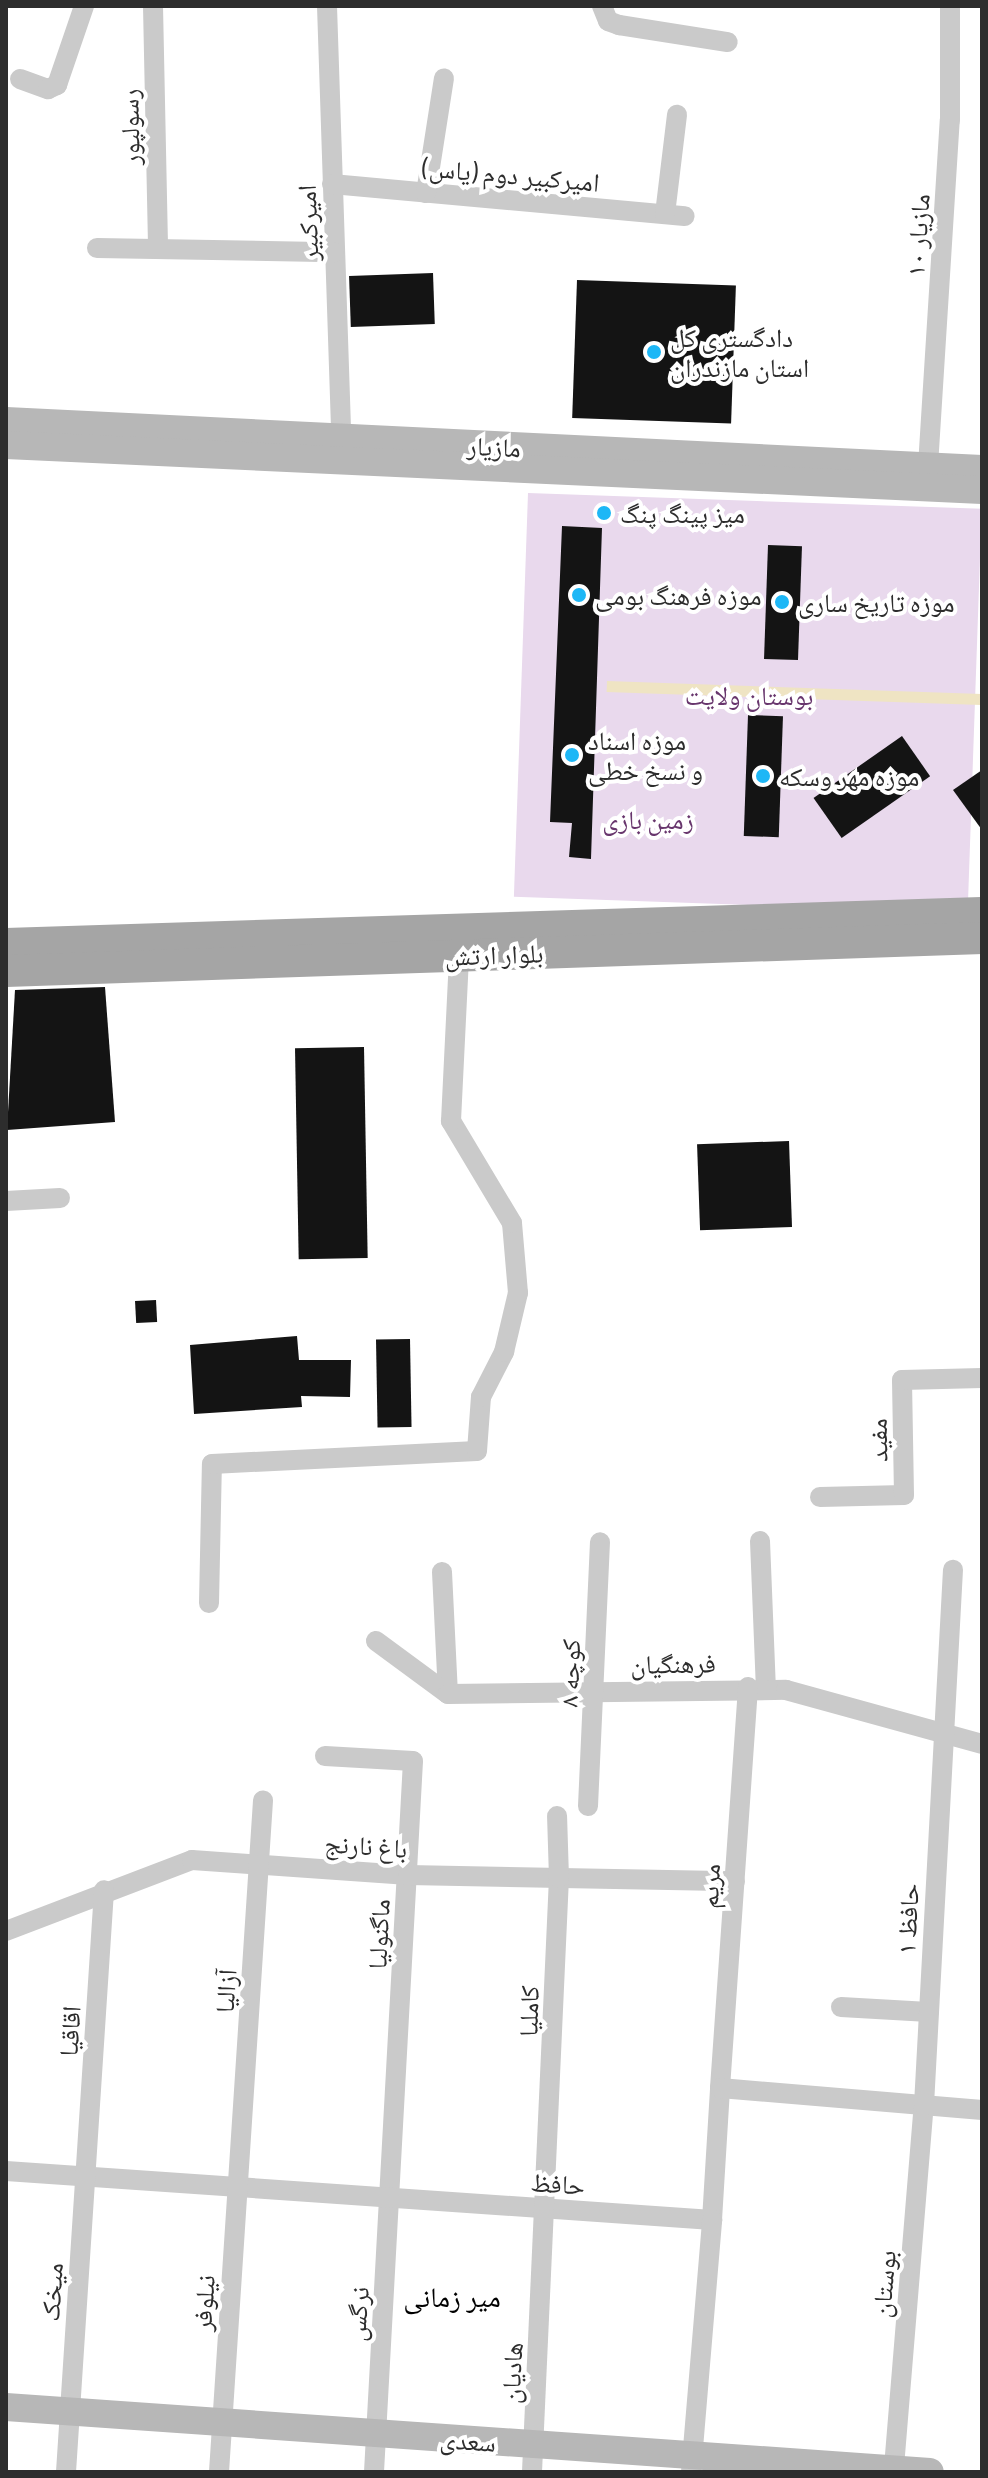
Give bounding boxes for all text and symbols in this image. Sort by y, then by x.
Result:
street label: رسولپور [113,89,145,165]
street label: امیرکبیر دوم (یاس) [421,151,601,197]
street label: امیرکبیر [290,184,324,262]
street label: مازیار ١٠ [899,193,935,277]
place label: دادگستری کل استان مازندران [670,321,809,382]
marker: دادگستری کل استان مازندران [645,343,663,361]
street label: مازیار [466,429,522,463]
place label: میز پینگ پنگ [620,497,745,529]
marker: میز پینگ پنگ [595,504,613,522]
place label: موزه فرهنگ بومی [595,579,762,611]
marker: موزه فرهنگ بومی [570,586,588,604]
place label: موزه تاریخ ساری [798,586,955,618]
marker: موزه تاریخ ساری [773,593,791,611]
park label: بوستان ولایت [685,679,813,711]
place label: موزه اسناد و نسخ خطی [588,724,703,786]
marker: موزه اسناد و نسخ خطی [563,746,581,764]
place label: موزه مهر وسکه [779,760,919,792]
marker: موزه مهر وسکه [754,767,772,785]
park label: زمین بازی [602,803,694,835]
street label: بلوار ارتش [444,937,544,971]
street label: مفید [861,1418,893,1462]
street label: کوچه ۸ [552,1638,586,1708]
street label: فرهنگیان [630,1647,716,1679]
street label: باغ نارنج [324,1827,408,1863]
street label: مریم [692,1863,726,1909]
street label: حافظ ۱ [890,1883,924,1955]
street label: ماگنولیا [361,1898,395,1970]
street label: آزالیا [208,1968,242,2014]
street label: کاملیا [512,1985,544,2037]
street label: اقاقیا [52,2005,86,2057]
street label: حافظ [530,2166,586,2200]
street label: بوستان [865,2249,901,2319]
street label: میخک [33,2262,69,2322]
street label: نیلوفر [185,2274,221,2332]
district label: میر زمانی [403,2279,501,2313]
street label: نرگس [340,2286,374,2342]
street label: هادیان [494,2342,528,2404]
street label: سعدی [439,2422,497,2458]

